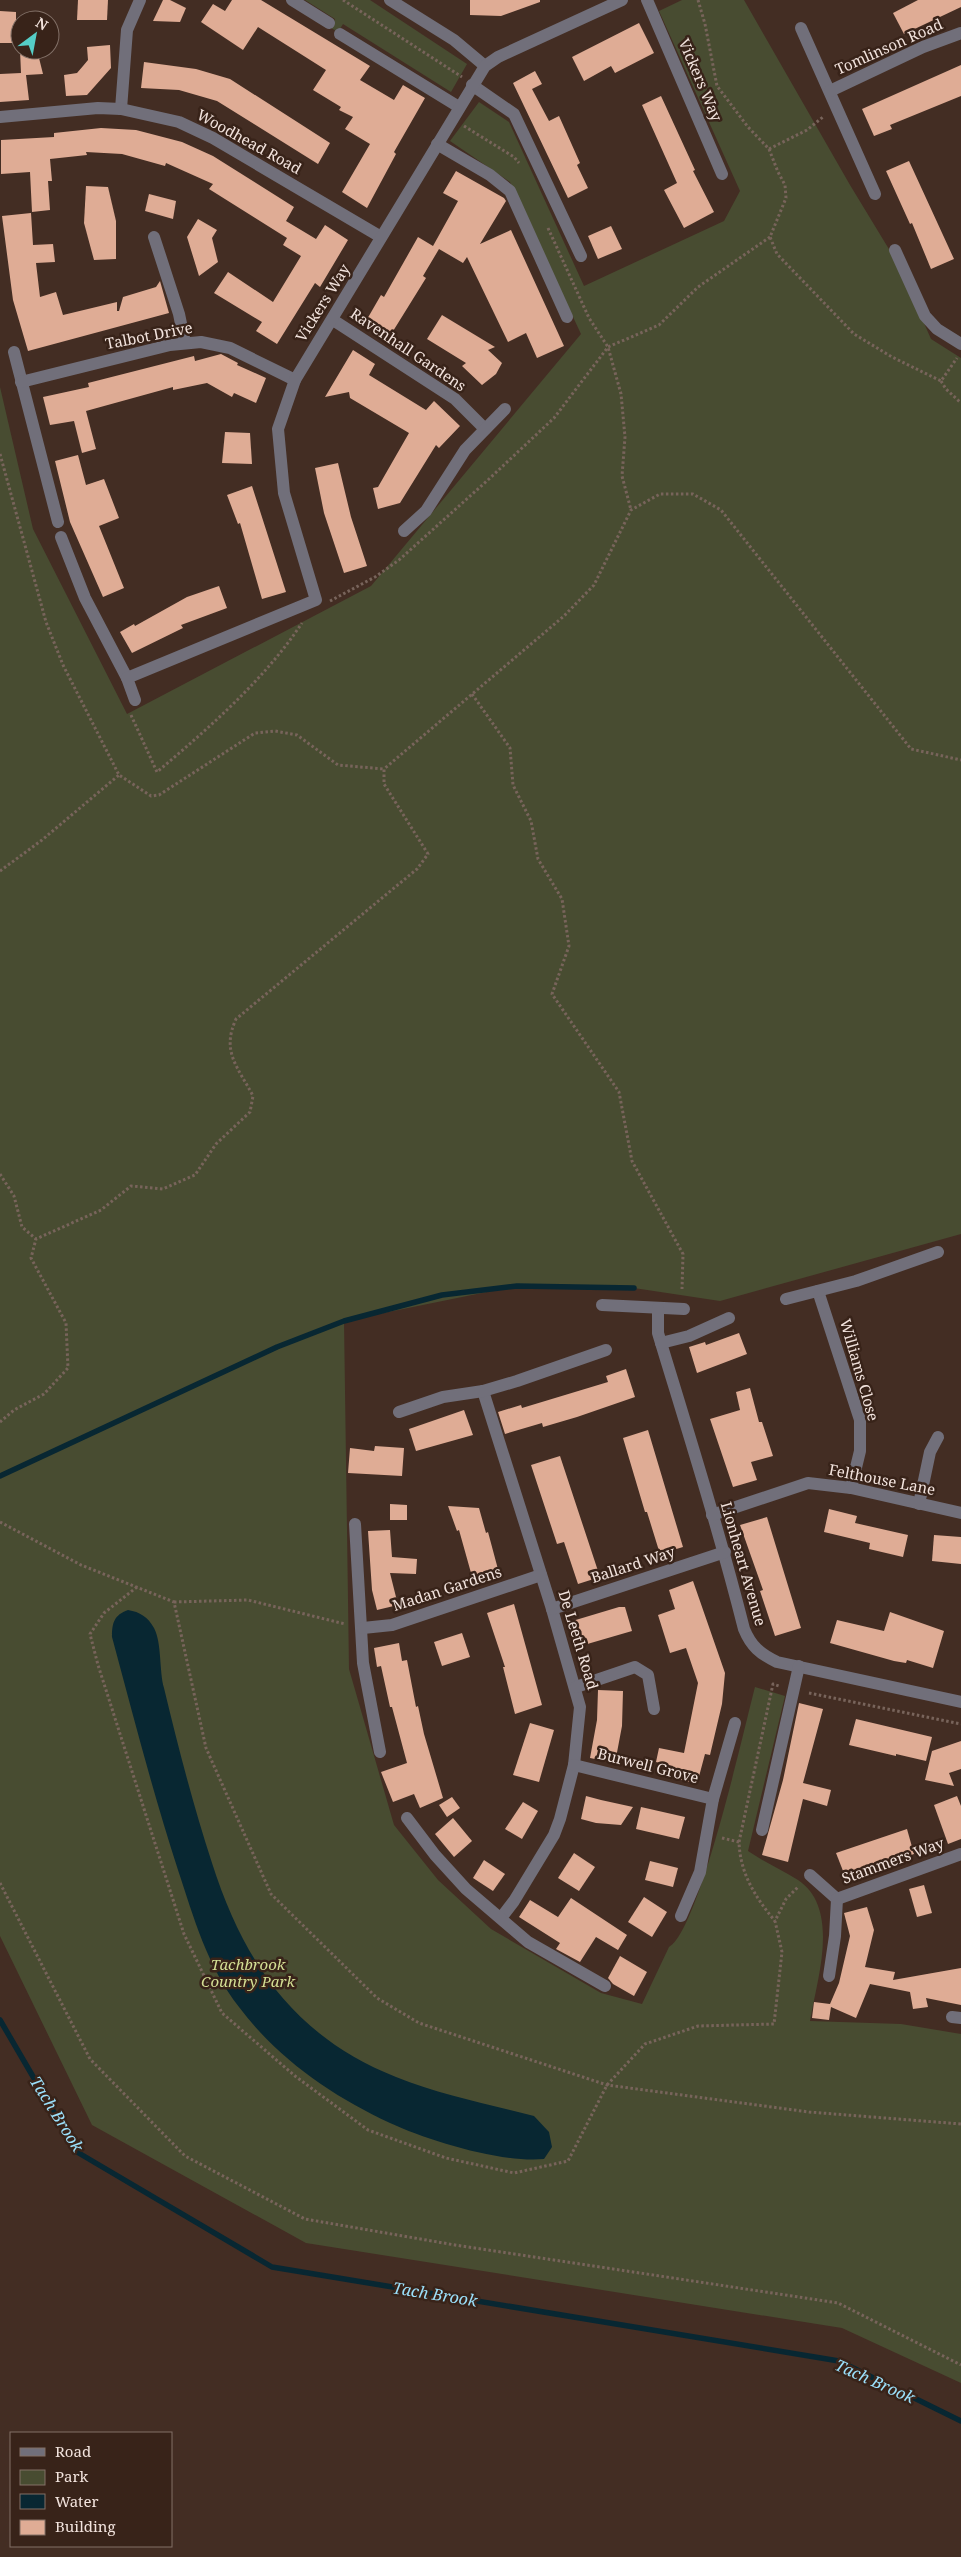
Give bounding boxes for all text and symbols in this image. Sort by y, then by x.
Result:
north arrow [10,10,60,60]
text: N [32,13,52,35]
street label: Tomlinson Road [832,13,945,79]
street label: Vickers Way [675,35,727,124]
street label: Woodhead Road [194,104,305,178]
street label: Vickers Way [290,259,354,345]
street label: Ravenhall Gardens [347,303,471,396]
street label: Talbot Drive [104,317,194,353]
street label: Williams Close [836,1316,884,1423]
street label: Felthouse Lane [827,1459,937,1499]
street label: Lionheart Avenue [717,1499,771,1628]
street label: Ballard Way [588,1541,678,1587]
street label: Madan Gardens [390,1561,504,1615]
street label: De Leeth Road [554,1587,604,1692]
street label: Burwell Grove [596,1743,701,1787]
street label: Stammers Way [839,1832,947,1888]
park label: Tachbrook Country Park [201,1954,295,1991]
water label: Tach Brook [25,2072,89,2157]
water label: Tach Brook [391,2276,480,2312]
water label: Tach Brook [832,2354,919,2409]
legend [10,2432,172,2547]
text: Road [55,2441,91,2461]
text: Park [55,2466,89,2486]
text: Water [55,2491,98,2511]
text: Building [55,2516,116,2536]

